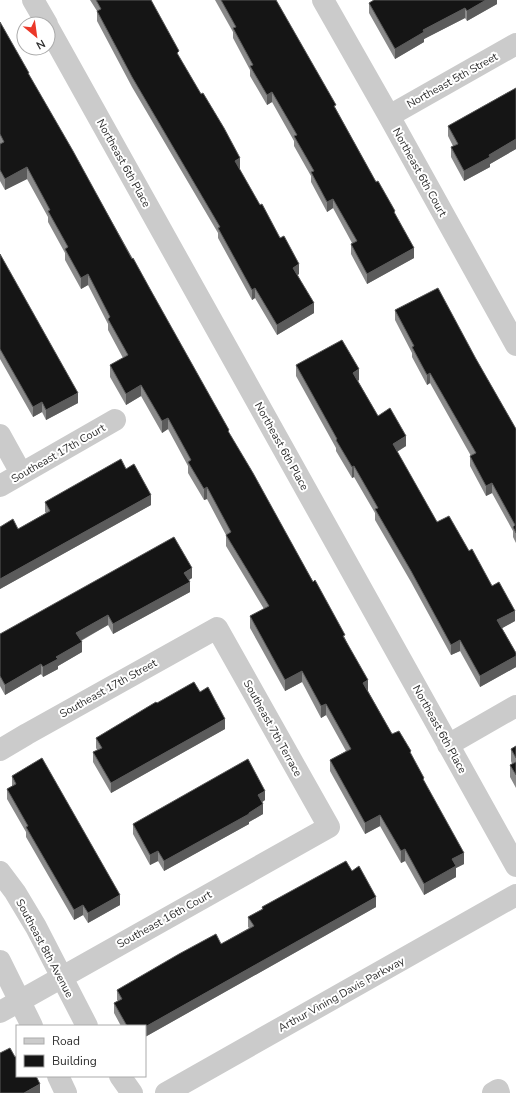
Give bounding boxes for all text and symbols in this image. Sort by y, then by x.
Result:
north arrow [16,16,56,56]
text: N [33,36,48,53]
street label: Northeast 5th Street [404,49,500,112]
street label: Northeast 6th Place [93,116,154,210]
street label: Northeast 6th Court [389,125,450,219]
street label: Northeast 6th Place [251,399,312,493]
street label: Southeast 17th Court [8,420,108,486]
street label: Southeast 17th Street [57,655,160,721]
street label: Southeast 7th Terrace [240,677,305,779]
street label: Northeast 6th Place [409,682,470,776]
street label: Southeast 16th Court [114,887,214,952]
street label: Southeast 8th Avenue [12,896,77,1000]
street label: Arthur Vining Davis Parkway [275,953,407,1036]
legend [16,1025,146,1077]
text: Road [52,1033,80,1049]
text: Building [52,1053,97,1069]

